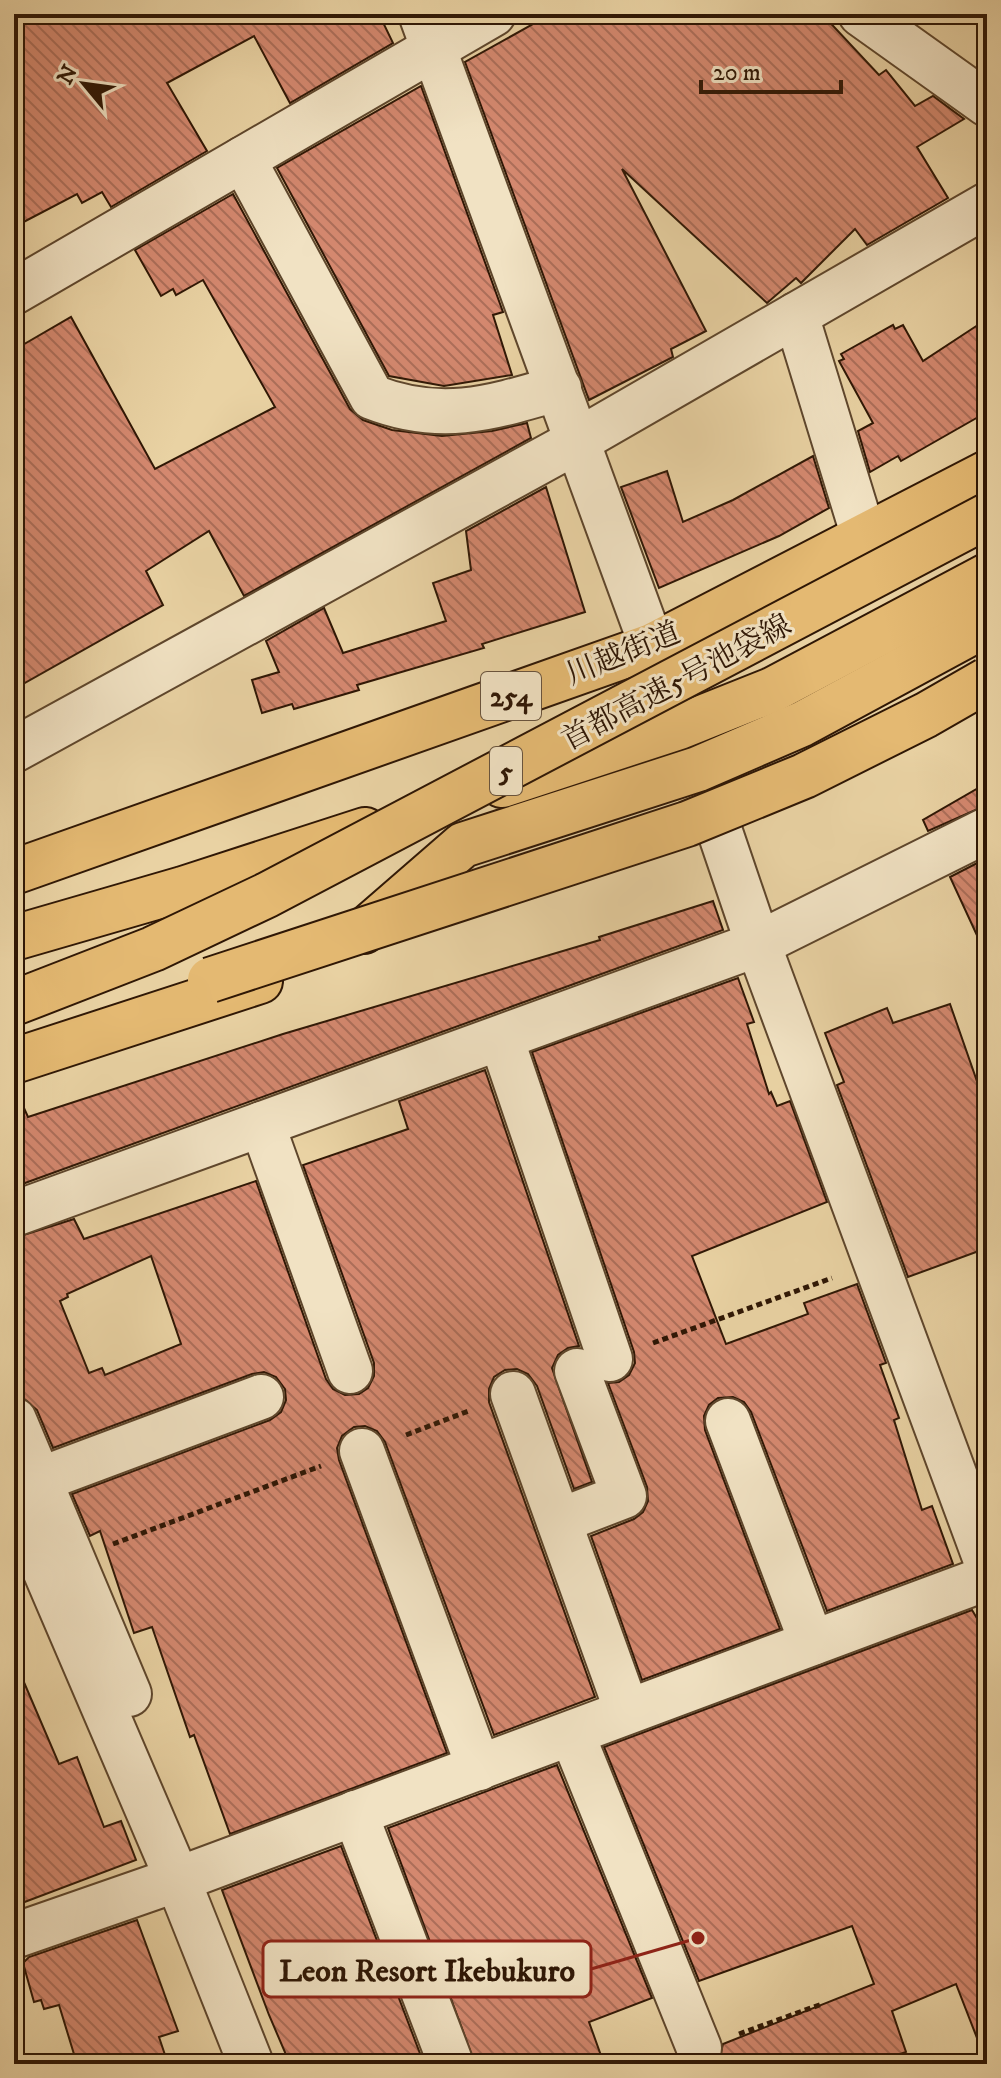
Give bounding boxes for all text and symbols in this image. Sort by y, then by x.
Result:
north arrow [44,44,124,124]
scale bar [701,44,841,94]
text: 20 m [713,58,761,88]
text: N [52,61,84,89]
street label: 首都高速5号池袋線 [555,607,798,759]
street label: 川越街道 [561,615,686,694]
road number: 254 [481,672,541,720]
road number: 5 [490,747,522,795]
callout: Leon Resort Ikebukuro [263,1941,591,1997]
text: Leon Resort Ikebukuro [279,1952,575,1992]

